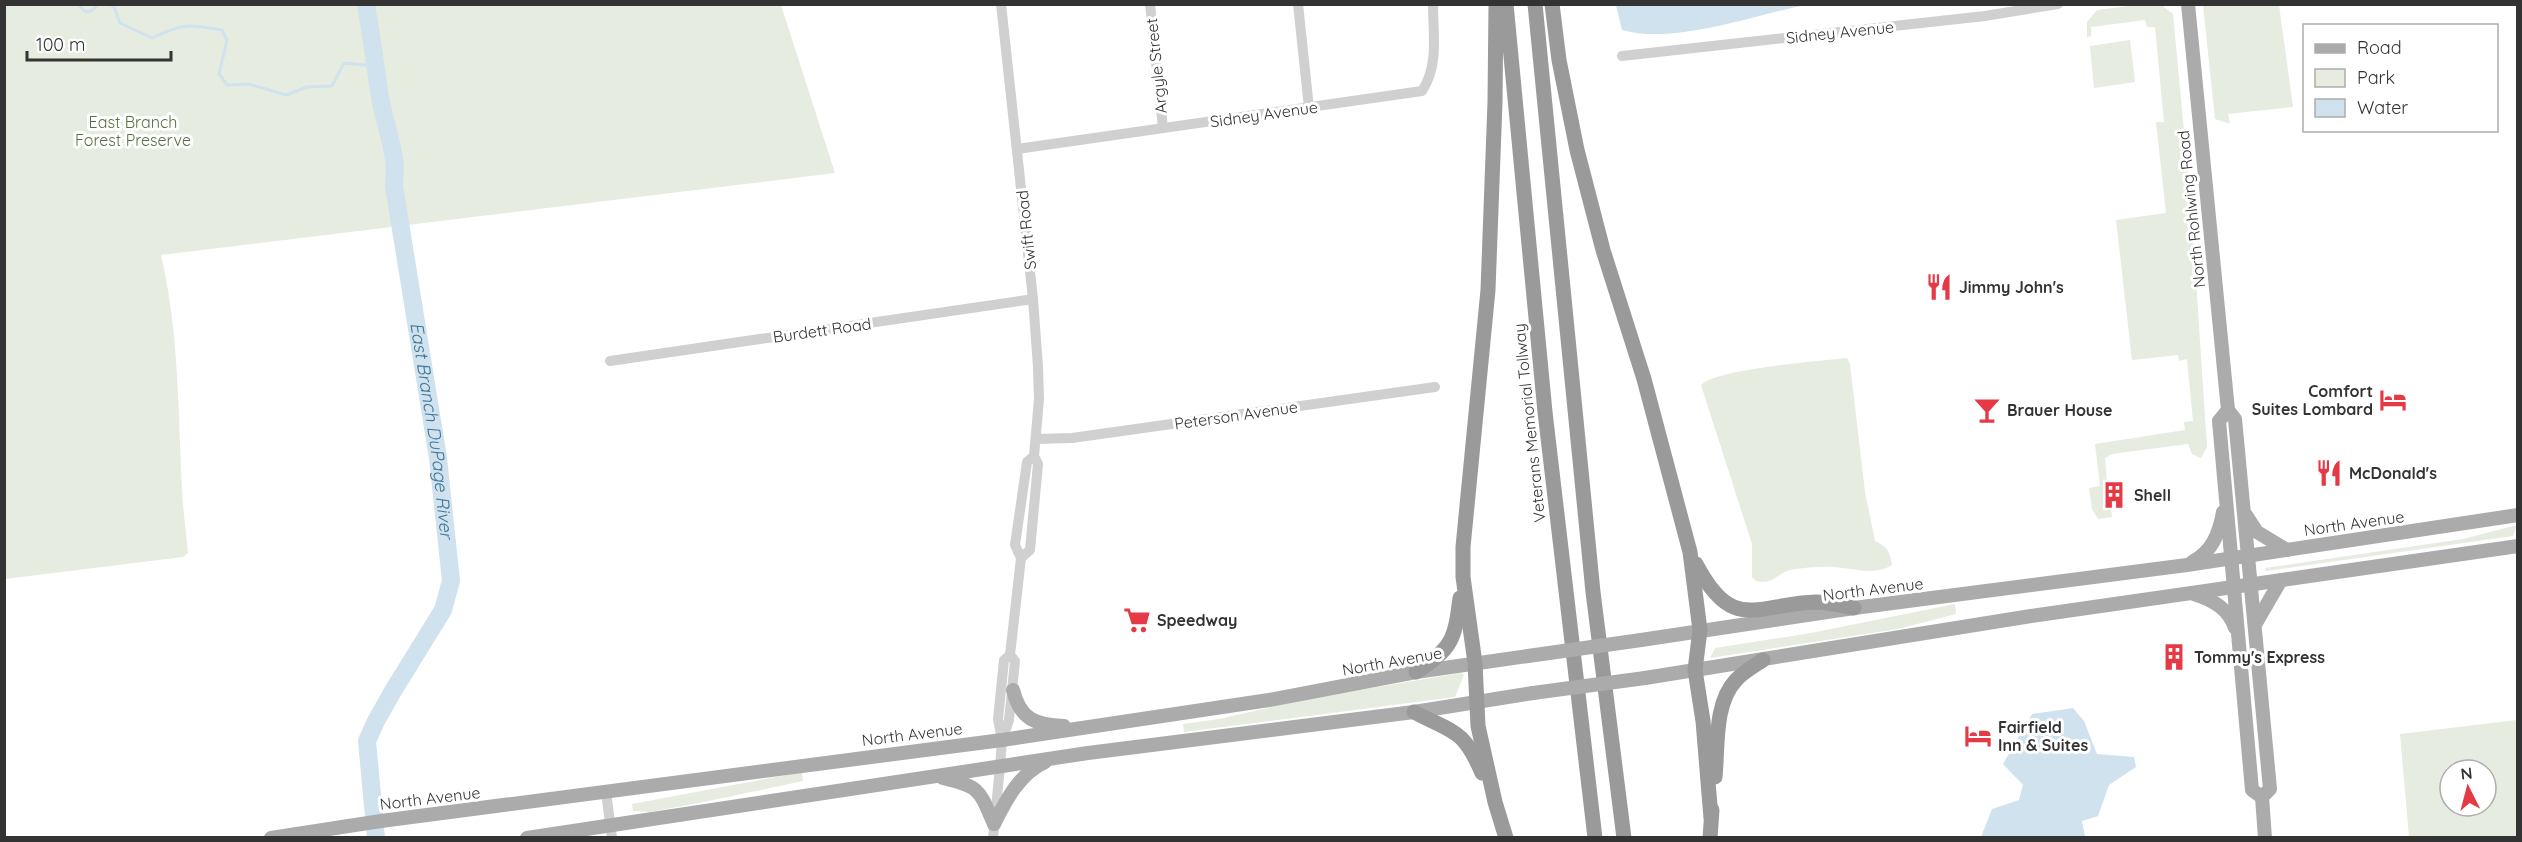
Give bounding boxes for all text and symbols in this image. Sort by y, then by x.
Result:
street label: Sidney Avenue [1785,16,1895,48]
street label: Argyle Street [1141,17,1171,115]
scale bar [27,24,171,62]
legend [2303,24,2498,132]
text: 100 m [36,33,85,56]
text: Road [2357,36,2402,59]
text: Park [2357,66,2395,89]
text: Water [2357,96,2408,119]
street label: Sidney Avenue [1209,97,1319,131]
park label: East Branch Forest Preserve [75,112,191,150]
street label: North Rohlwing Road [2173,129,2209,289]
street label: Swift Road [1012,189,1040,271]
restaurant icon: Jimmy John's [1924,272,1954,302]
place label: Jimmy John's [1959,277,2064,297]
street label: Burdett Road [772,313,872,347]
water label: East Branch DuPage River [405,321,459,542]
street label: Veterans Memorial Tollway [1509,323,1549,523]
place label: Comfort Suites Lombard [2252,381,2373,419]
hotel icon: Comfort Suites Lombard [2378,385,2408,415]
bar icon: Brauer House [1972,395,2002,425]
street label: Peterson Avenue [1173,396,1299,434]
place label: Brauer House [2007,400,2112,420]
restaurant icon: McDonald's [2314,458,2344,488]
place label: McDonald's [2349,463,2437,483]
building icon: Shell [2099,480,2129,510]
place label: Shell [2134,485,2171,505]
street label: North Avenue [2303,506,2405,540]
street label: North Avenue [1822,573,1924,605]
supermarket icon: Speedway [1122,605,1152,635]
place label: Speedway [1157,610,1237,630]
street label: North Avenue [1340,642,1444,680]
building icon: Tommy's Express [2159,642,2189,672]
place label: Tommy's Express [2194,647,2325,667]
place label: Fairfield Inn & Suites [1998,717,2088,755]
street label: North Avenue [861,718,963,750]
hotel icon: Fairfield Inn & Suites [1963,721,1993,751]
north arrow [2438,758,2498,818]
text: N [2460,763,2473,784]
street label: North Avenue [379,782,481,814]

